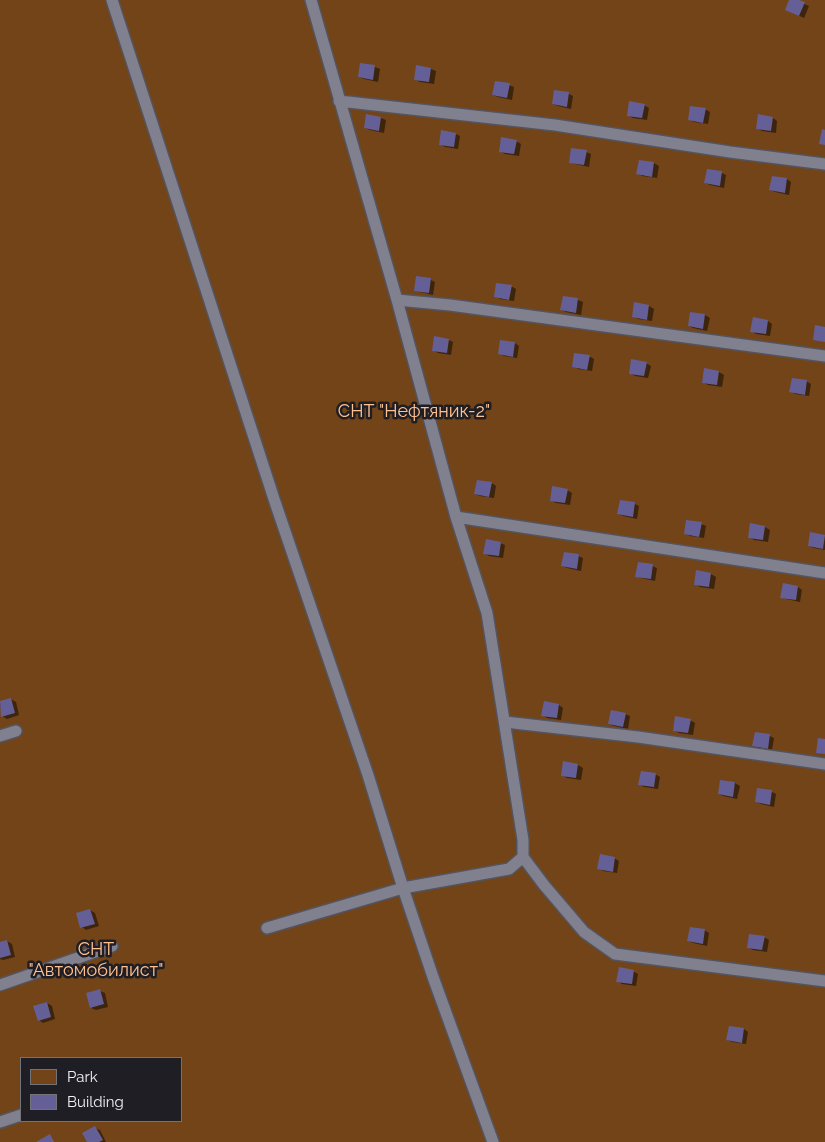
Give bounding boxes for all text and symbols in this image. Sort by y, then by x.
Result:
park label: СНТ "Нефтяник-2" [338,401,490,423]
park label: СНТ "Автомобилист" [29,939,163,982]
legend [20,1057,182,1122]
text: Park [67,1068,98,1086]
text: Building [67,1093,124,1111]

